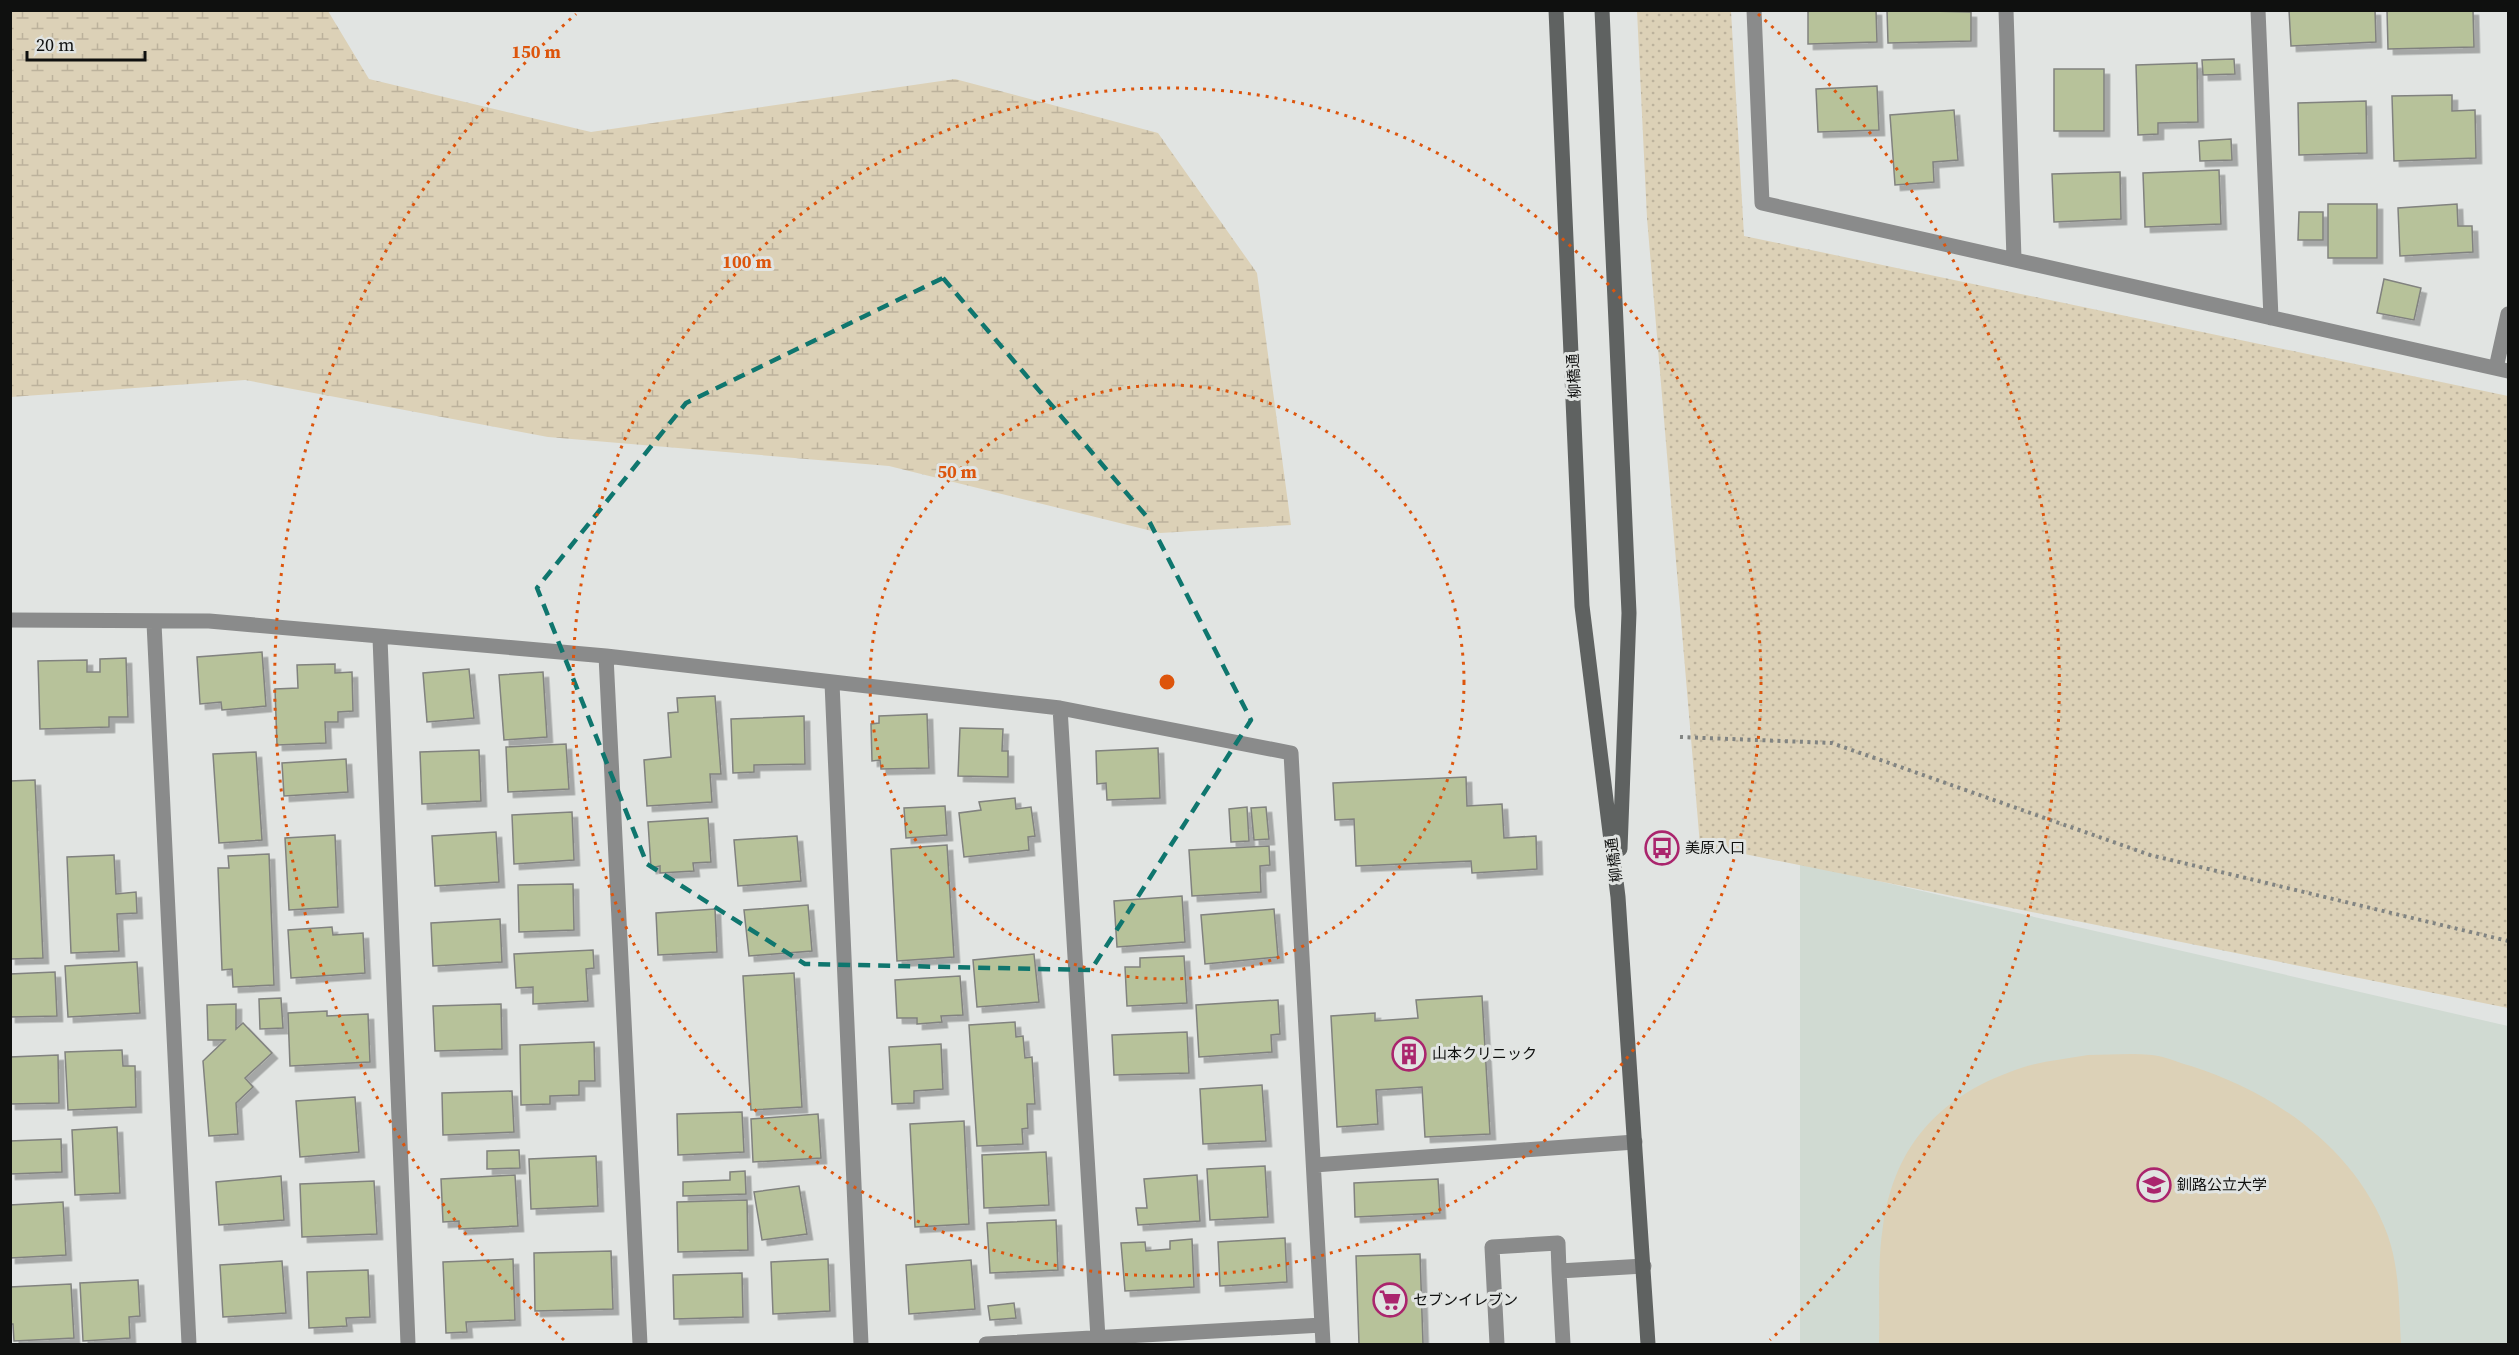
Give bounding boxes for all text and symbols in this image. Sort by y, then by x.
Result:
scale bar [27,24,146,62]
text: 20 m [36,32,74,57]
text: 150 m [511,39,561,64]
text: 100 m [722,249,772,274]
street label: 柳橋通 [1562,353,1585,399]
text: 50 m [937,459,977,484]
centre of rings [1157,672,1177,692]
bus stop icon: 美原入口 [1644,830,1680,866]
street label: 柳橋通 [1600,836,1627,884]
place label: 美原入口 [1685,837,1745,858]
building icon: 山本クリニック [1391,1036,1427,1072]
place label: 山本クリニック [1432,1043,1537,1064]
school or university icon: 釧路公立大学 [2136,1167,2172,1203]
place label: 釧路公立大学 [2177,1174,2267,1195]
supermarket icon: セブンイレブン [1372,1282,1408,1318]
place label: セブンイレブン [1413,1289,1518,1310]

